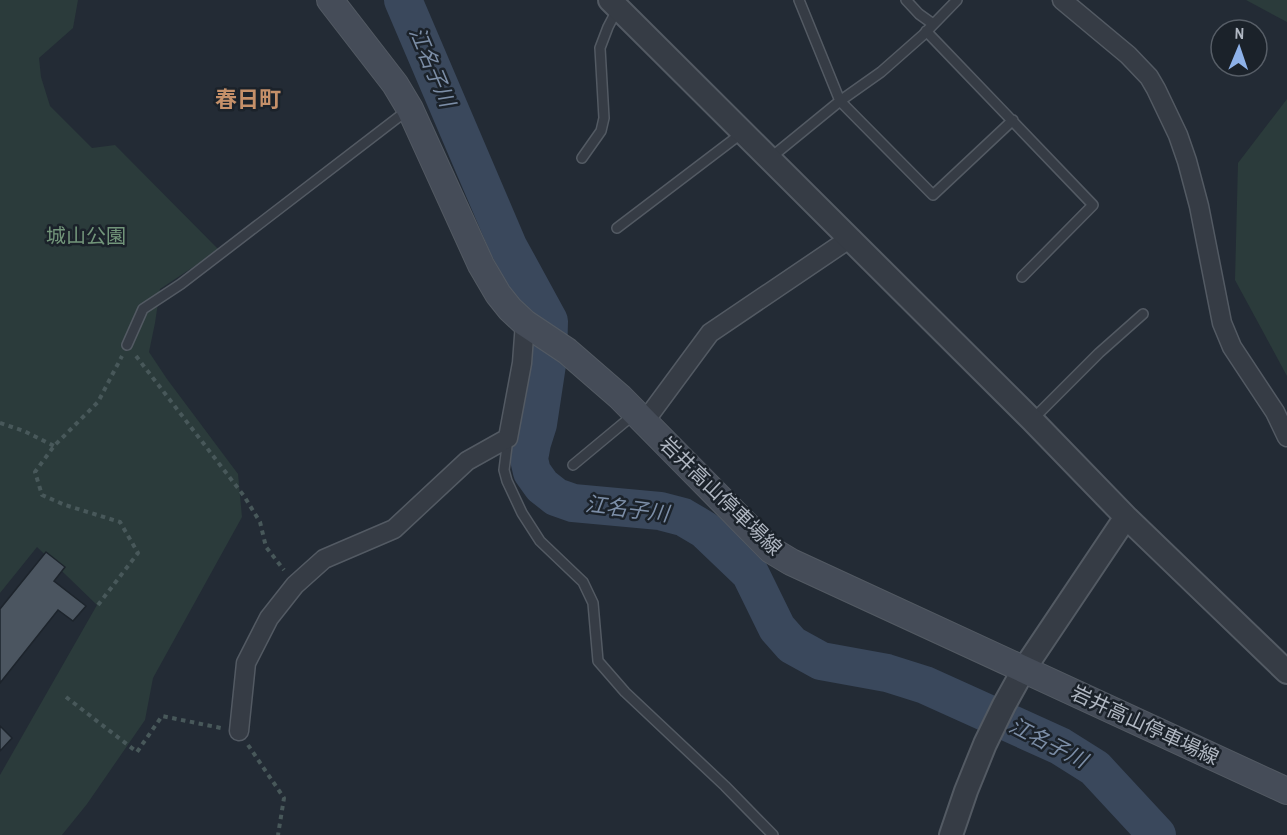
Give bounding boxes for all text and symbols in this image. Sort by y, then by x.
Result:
north arrow [1209,18,1269,78]
water label: 江名子川 [403,22,463,113]
text: N [1234,22,1245,44]
district label: 春日町 [215,84,281,114]
park label: 城山公園 [46,222,126,249]
street label: 岩井高山停車場線 [654,430,788,561]
water label: 江名子川 [584,489,672,528]
street label: 岩井高山停車場線 [1067,679,1223,771]
water label: 江名子川 [1004,711,1094,775]

